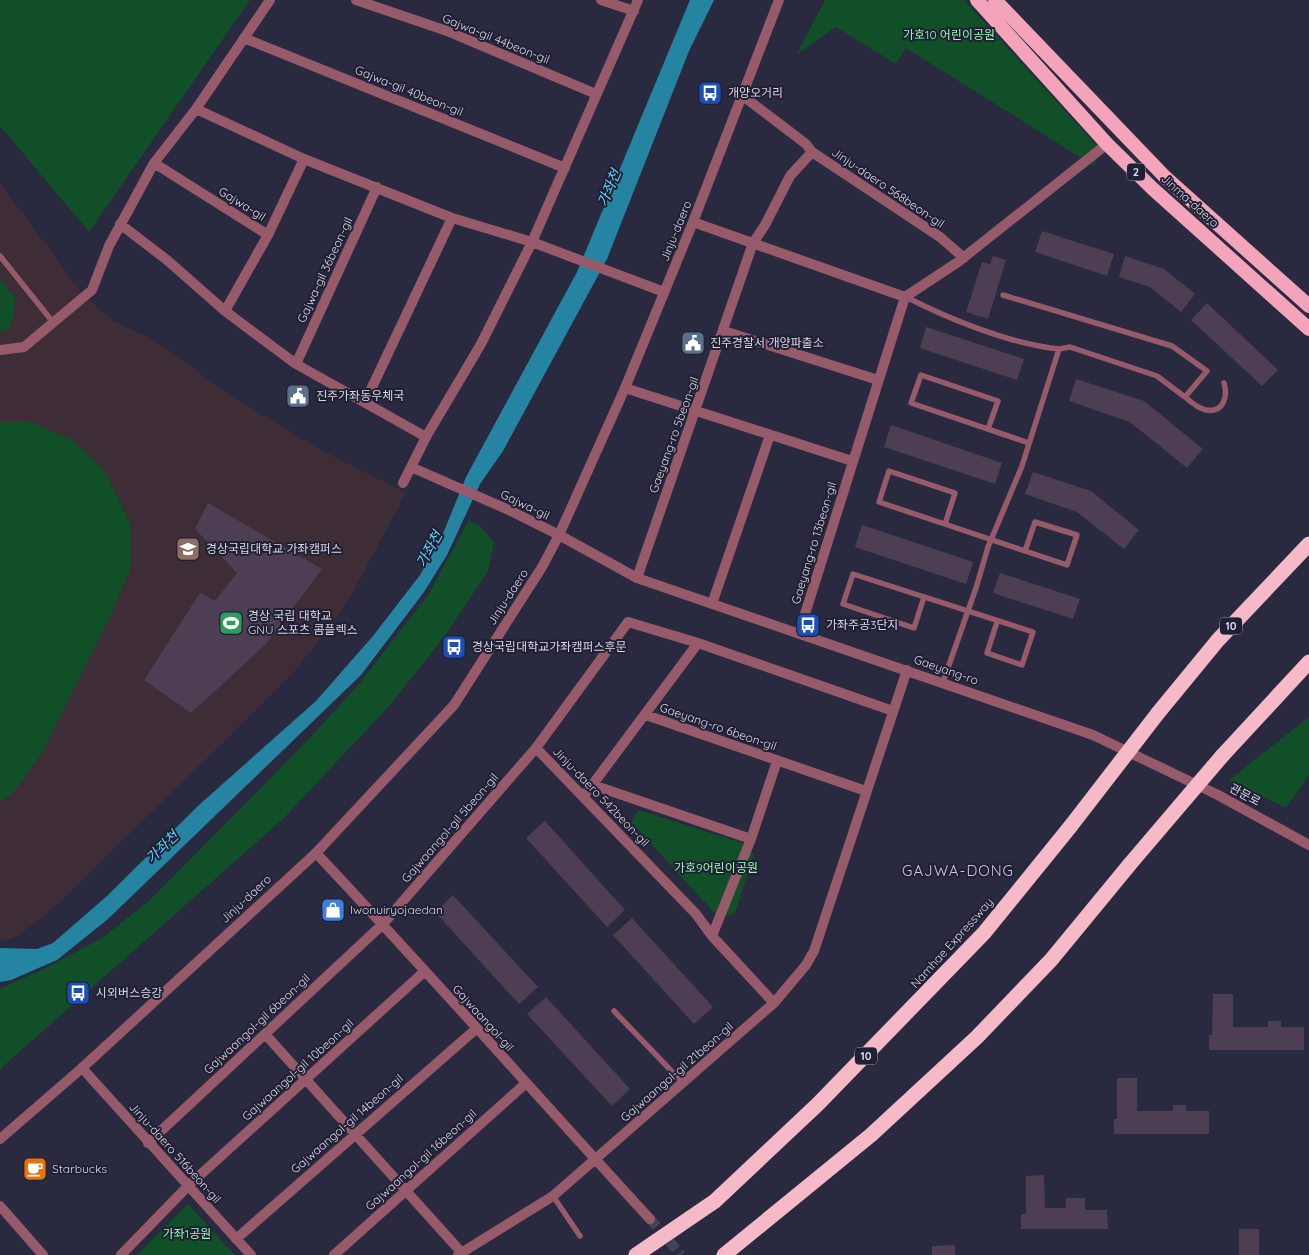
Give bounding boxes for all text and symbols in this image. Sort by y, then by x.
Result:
street label: Gajwa-gil 44beon-gil [440,10,552,67]
park label: 가호10 어린이공원 [903,27,995,42]
street label: Gajwa-gil 40beon-gil [353,62,465,119]
bus stop icon: 개양오거리 [697,80,723,106]
place label: 개양오거리 [728,85,783,100]
street label: Jinju-daero 568beon-gil [829,144,947,231]
road number: 2 [1127,163,1145,180]
water label: 가좌천 [593,166,625,209]
street label: Jinma-daero [1158,171,1222,230]
street label: Gajwa-gil [216,183,269,224]
street label: Jinju-daero [657,198,694,263]
street label: Gajwa-gil 36beon-gil [294,215,356,325]
public building icon: 진주경찰서 개양파출소 [680,330,706,356]
place label: 진주경찰서 개양파출소 [710,335,824,350]
street label: Gaeyang-ro 5beon-gil [645,375,702,495]
public building icon: 진주가좌동우체국 [285,383,311,409]
place label: 진주가좌동우체국 [316,388,404,403]
street label: Gaeyang-ro 13beon-gil [788,480,839,606]
street label: Gajwa-gil [498,486,552,523]
water label: 가좌천 [412,527,447,570]
school or university icon: 경상국립대학교 가좌캠퍼스 [175,536,201,562]
place label: 경상국립대학교 가좌캠퍼스 [206,541,342,556]
street label: Jinju-daero [484,566,531,628]
place label: 경상 국립 대학교 GNU 스포츠 콤플렉스 [248,608,357,637]
sports icon: 경상 국립 대학교 GNU 스포츠 콤플렉스 [218,610,244,636]
bus stop icon: 가좌주공3단지 [795,612,821,638]
place label: 가좌주공3단지 [826,617,899,632]
road number: 10 [1220,618,1242,634]
bus stop icon: 경상국립대학교가좌캠퍼스후문 [441,634,467,660]
place label: 경상국립대학교가좌캠퍼스후문 [472,639,627,654]
street label: Gaeyang-ro [912,651,980,688]
street label: Gaeyang-ro 6beon-gil [658,699,779,754]
street label: Jinju-daero 542beon-gil [550,744,653,850]
street label: Gajwaangol-gil 5beon-gil [398,770,501,885]
street label: 관문로 [1227,780,1263,809]
water label: 가좌천 [142,826,183,867]
park label: 가호9어린이공원 [674,860,758,875]
district label: GAJWA-DONG [902,861,1014,880]
street label: Jinju-daero [217,871,274,926]
street label: Namhae Expressway [907,894,996,991]
shop icon: Iwonuiryojaedan [320,897,346,923]
place label: Iwonuiryojaedan [350,902,443,917]
street label: Gajwaangol-gil 6beon-gil [200,970,313,1077]
bus stop icon: 시외버스승강 [65,980,91,1006]
street label: Gajwaangol-gil [450,981,517,1054]
place label: 시외버스승강 [96,985,162,1000]
street label: Gajwaangol-gil 10beon-gil [239,1016,357,1124]
street label: Gajwaangol-gil 21beon-gil [617,1019,736,1125]
road number: 10 [855,1048,877,1064]
street label: Gajwaangol-gil 14beon-gil [287,1071,406,1177]
street label: Jinju-daero 516beon-gil [126,1099,225,1206]
street label: Gajwaangol-gil 16beon-gil [362,1106,479,1213]
cafe icon: Starbucks [22,1156,48,1182]
place label: Starbucks [52,1161,107,1176]
park label: 가좌1공원 [163,1226,211,1241]

